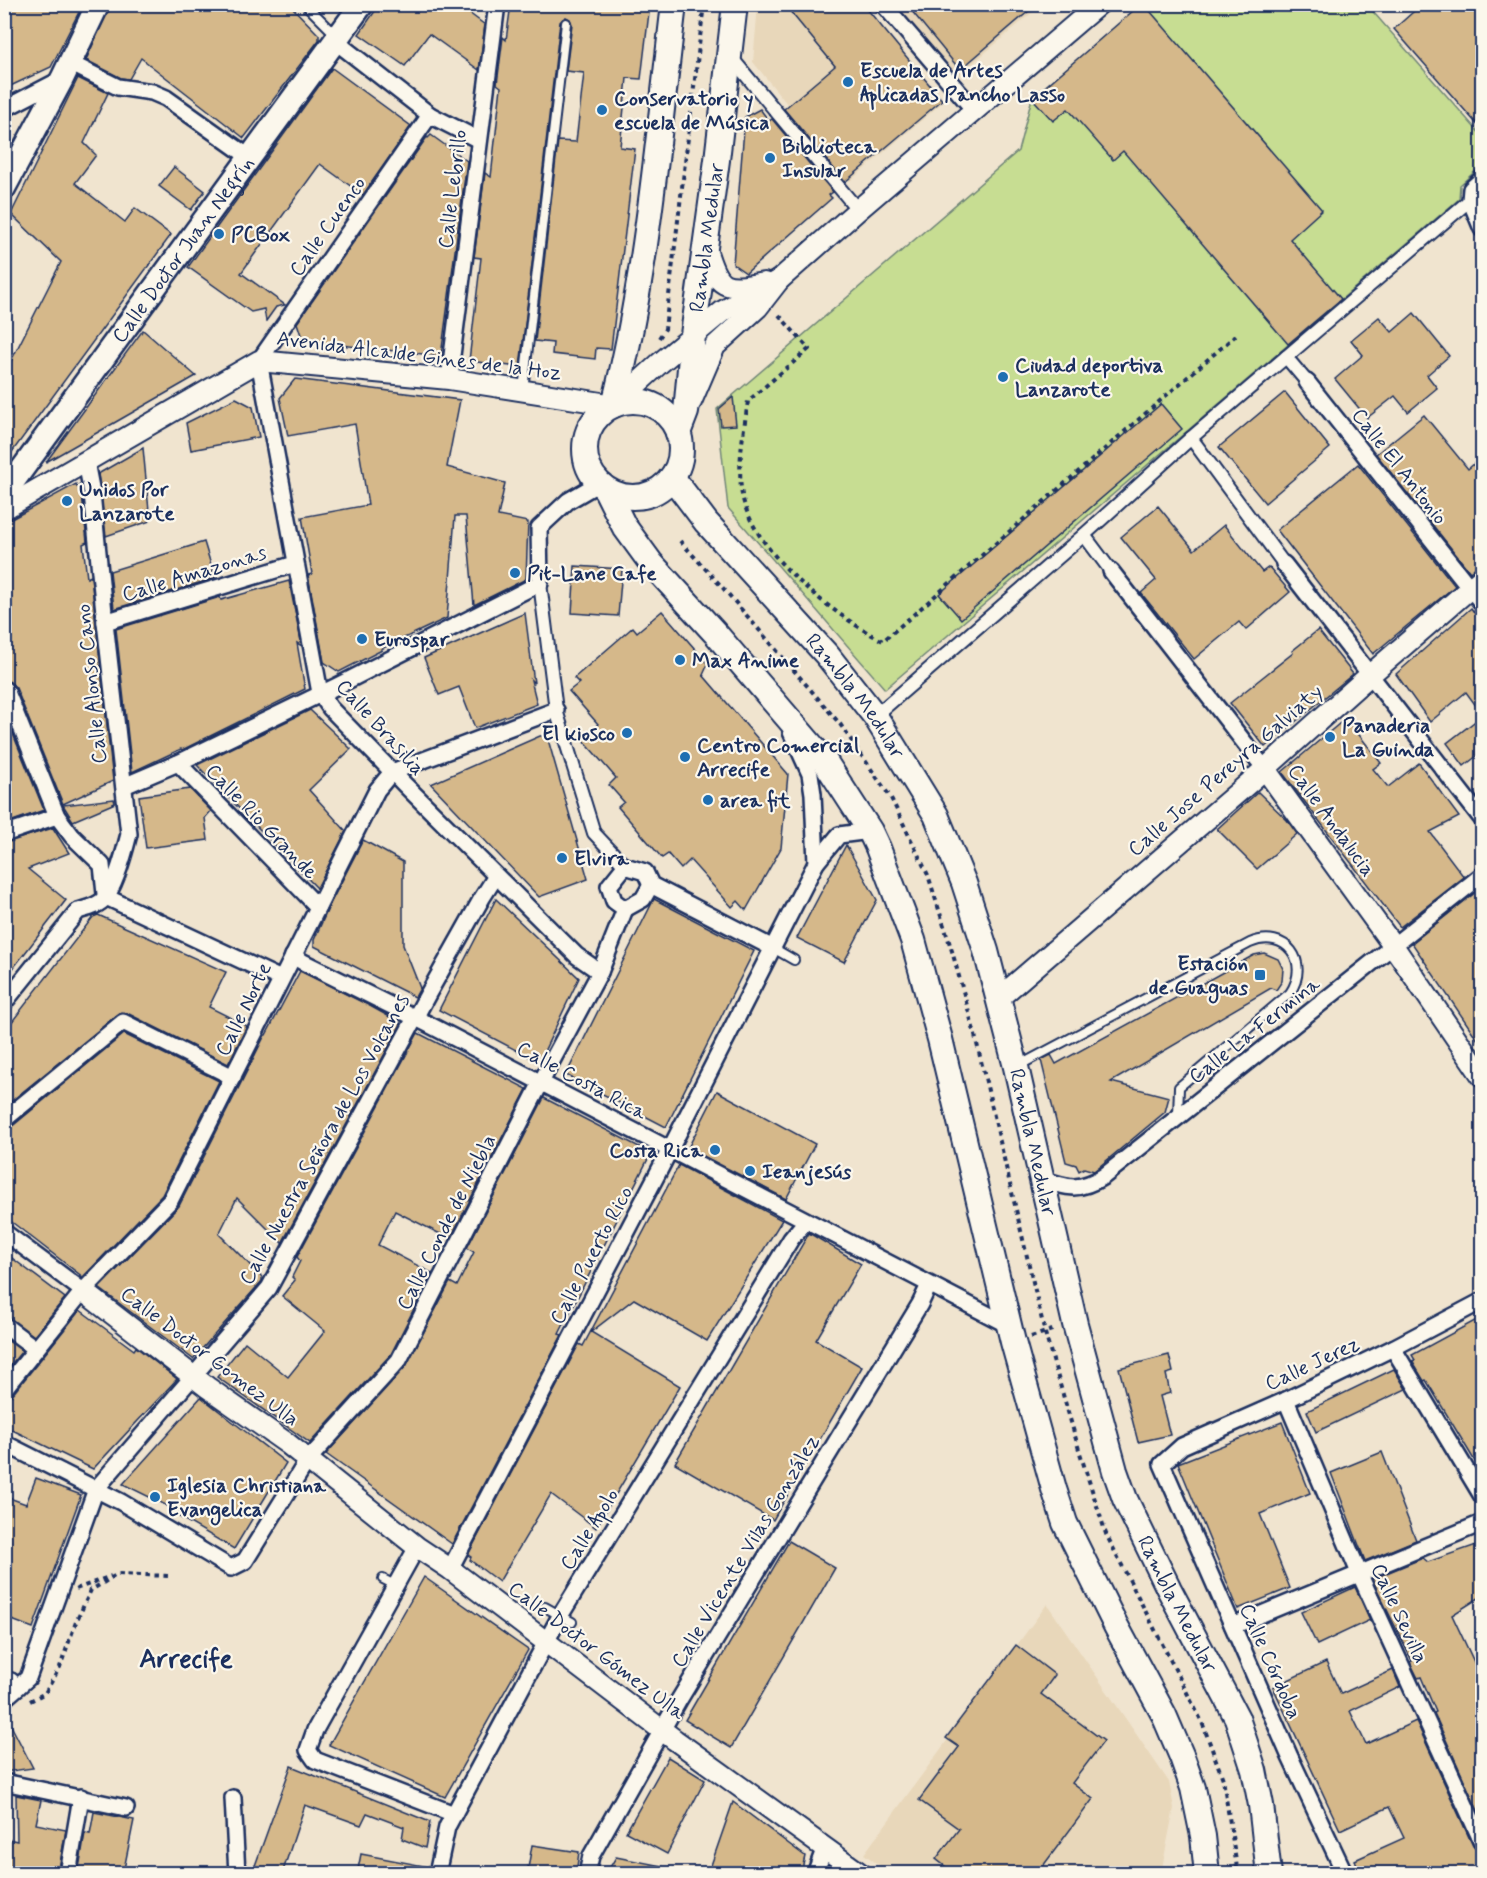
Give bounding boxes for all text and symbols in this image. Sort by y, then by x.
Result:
place label: Escuela de Artes Aplicadas Pancho Lasso [860,57,1065,110]
marker: Escuela de Artes Aplicadas Pancho Lasso [841,75,855,89]
place label: Conservatorio y escuela de Música [614,85,769,137]
marker: Conservatorio y escuela de Música [595,103,609,117]
street label: Calle Lebrillo [432,128,474,250]
place label: Biblioteca Insular [782,133,878,185]
street label: Calle Doctor Juan Negrín [106,151,261,349]
marker: Biblioteca Insular [763,151,777,165]
street label: Rambla Medular [683,161,731,314]
street label: Calle Cuenco [283,171,373,282]
place label: PCBox [231,221,291,249]
marker: PCBox [212,227,226,241]
street label: Avenida Alcalde Gines de la Hoz [275,325,563,387]
place label: Ciudad deportiva Lanzarote [1015,352,1164,404]
marker: Ciudad deportiva Lanzarote [996,370,1010,384]
street label: Calle El Antonio [1345,402,1454,531]
place label: Unidos Por Lanzarote [79,476,175,528]
marker: Unidos Por Lanzarote [60,494,74,508]
street label: Calle Amazonas [119,539,270,609]
place label: Pit-Lane Cafe [527,560,657,588]
marker: Pit-Lane Cafe [508,566,522,580]
street label: Calle Alonso Cano [70,603,114,765]
place label: Eurospar [374,626,451,654]
street label: Rambla Medular [799,628,911,764]
marker: Eurospar [355,632,369,646]
place label: Max Anime [692,647,800,675]
marker: Max Anime [673,653,687,667]
street label: Calle Brasilia [329,673,431,782]
street label: Calle Jose Pereyra Galviaty [1122,678,1329,863]
place label: Panaderia La Guinda [1342,712,1435,764]
place label: El kiosco [542,720,615,748]
marker: El kiosco [620,726,634,740]
marker: Panaderia La Guinda [1323,730,1337,744]
place label: Centro Comercial Arrecife [697,732,859,784]
marker: Centro Comercial Arrecife [678,750,692,764]
street label: Calle Rio Grande [199,758,324,886]
street label: Calle Andalucia [1281,759,1382,883]
place label: area fit [720,787,791,815]
marker: area fit [701,793,715,807]
place label: Elvira [574,845,630,873]
marker: Elvira [555,851,569,865]
place label: Estación de Guaguas [1149,950,1249,1004]
street label: Calle Norte [209,958,279,1061]
marker: Estación de Guaguas [1253,968,1267,982]
street label: Calle La Fermina [1183,970,1326,1091]
street label: Calle Nuestra Señora de Los Volcanes [233,989,417,1290]
street label: Calle Costa Rica [511,1035,652,1127]
street label: Rambla Medular [1002,1066,1063,1219]
street label: Calle Conde de Niebla [390,1130,503,1315]
place label: Costa Rica [609,1137,704,1165]
marker: Costa Rica [708,1143,722,1157]
place label: Ieanjesús [762,1158,852,1186]
marker: Ieanjesús [743,1164,757,1178]
street label: Calle Puerto Rico [544,1181,640,1329]
street label: Calle Doctor Gomez Ulla [114,1280,304,1433]
street label: Calle Jerez [1261,1330,1365,1398]
street label: Calle Vicente Vilas González [665,1430,827,1673]
place label: Iglesia Christiana Evangelica [167,1472,327,1526]
street label: Calle Apolo [554,1483,627,1576]
marker: Iglesia Christiana Evangelica [148,1490,162,1504]
street label: Rambla Medular [1130,1531,1224,1678]
street label: Calle Sevilla [1364,1559,1434,1668]
street label: Calle Doctor Gómez Ulla [502,1575,691,1727]
street label: Calle Córdoba [1232,1599,1308,1724]
district label: Arrecife [139,1642,233,1677]

